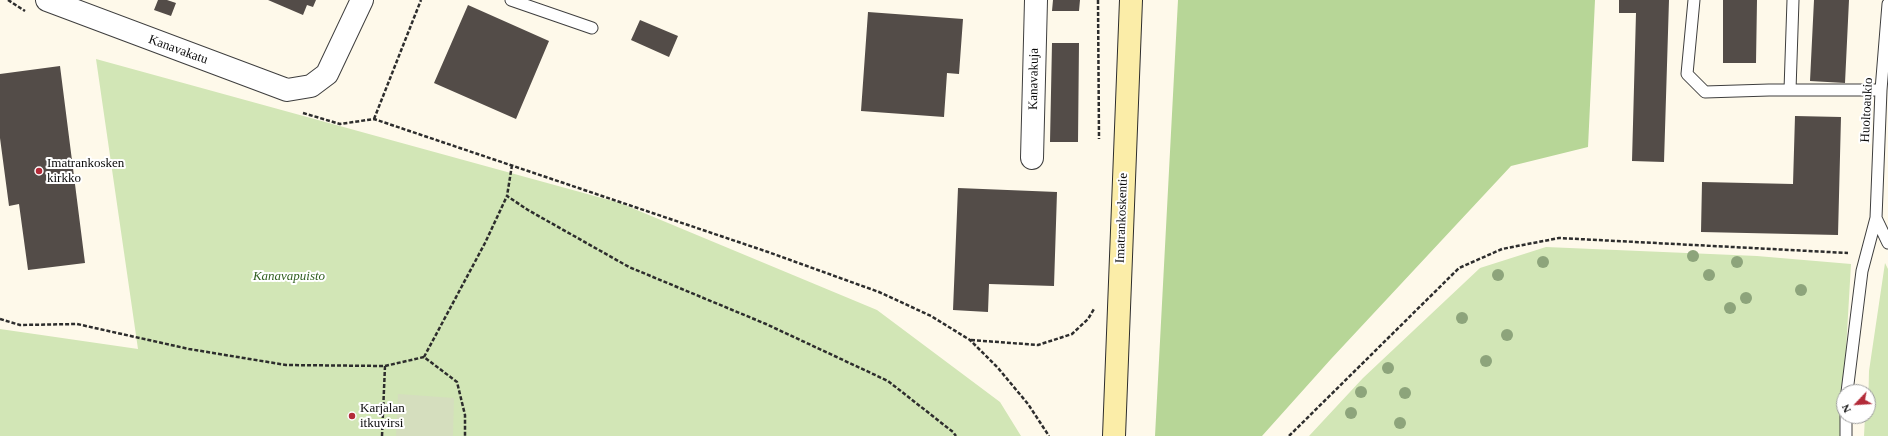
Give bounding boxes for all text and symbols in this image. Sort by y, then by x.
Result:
street label: Kanavakatu [146,32,210,68]
street label: Kanavakuja [1026,48,1042,110]
street label: Huoltoaukio [1858,77,1876,143]
place label: Imatrankosken kirkko [47,156,124,187]
marker: Imatrankosken kirkko [34,166,44,176]
street label: Imatrankoskentie [1113,173,1131,263]
park label: Kanavapuisto [253,269,325,285]
north arrow [1836,384,1876,424]
place label: Karjalan itkuvirsi [360,401,405,432]
text: N [1839,403,1853,415]
marker: Karjalan itkuvirsi [347,411,357,421]

